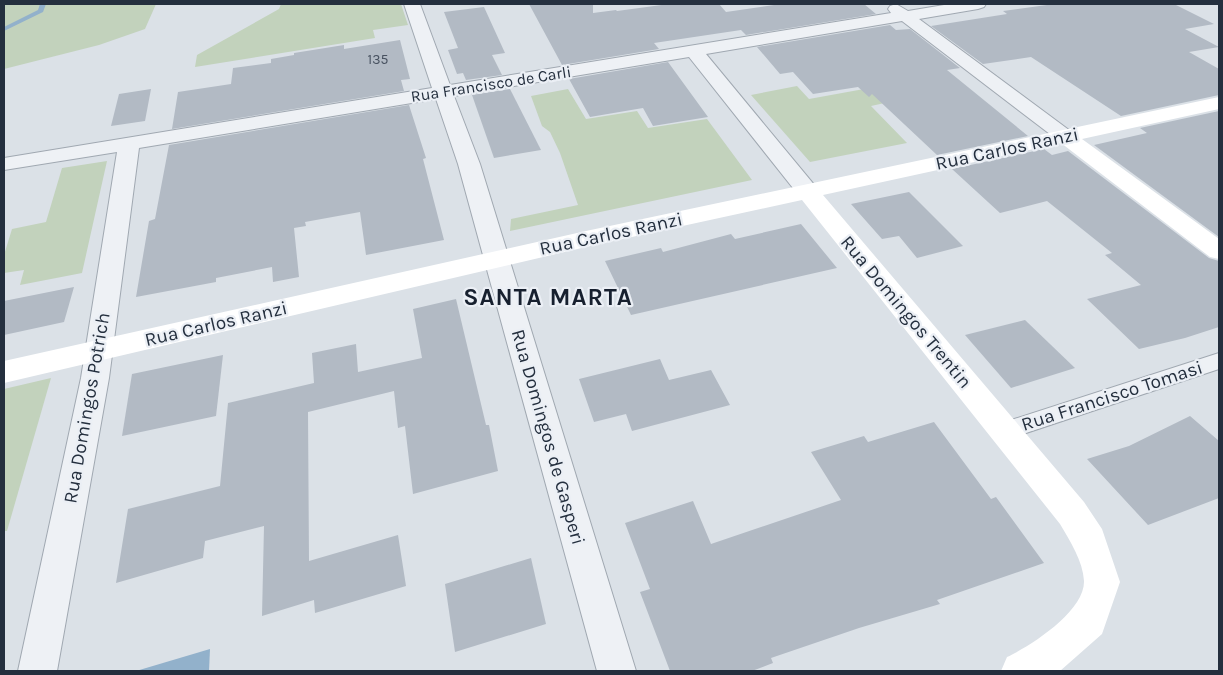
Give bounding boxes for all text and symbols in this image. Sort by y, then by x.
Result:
house number: 135 [368,51,388,68]
street label: Rua Francisco de Carli [409,62,573,106]
street label: Rua Carlos Ranzi [934,123,1080,175]
street label: Rua Carlos Ranzi [538,208,684,260]
street label: Rua Domingos Trentin [836,231,976,393]
district label: SANTA MARTA [463,283,633,311]
street label: Rua Carlos Ranzi [143,297,289,351]
street label: Rua Domingos Potrich [59,311,115,505]
street label: Rua Domingos de Gasperi [507,327,589,547]
street label: Rua Francisco Tomasi [1019,356,1205,436]

